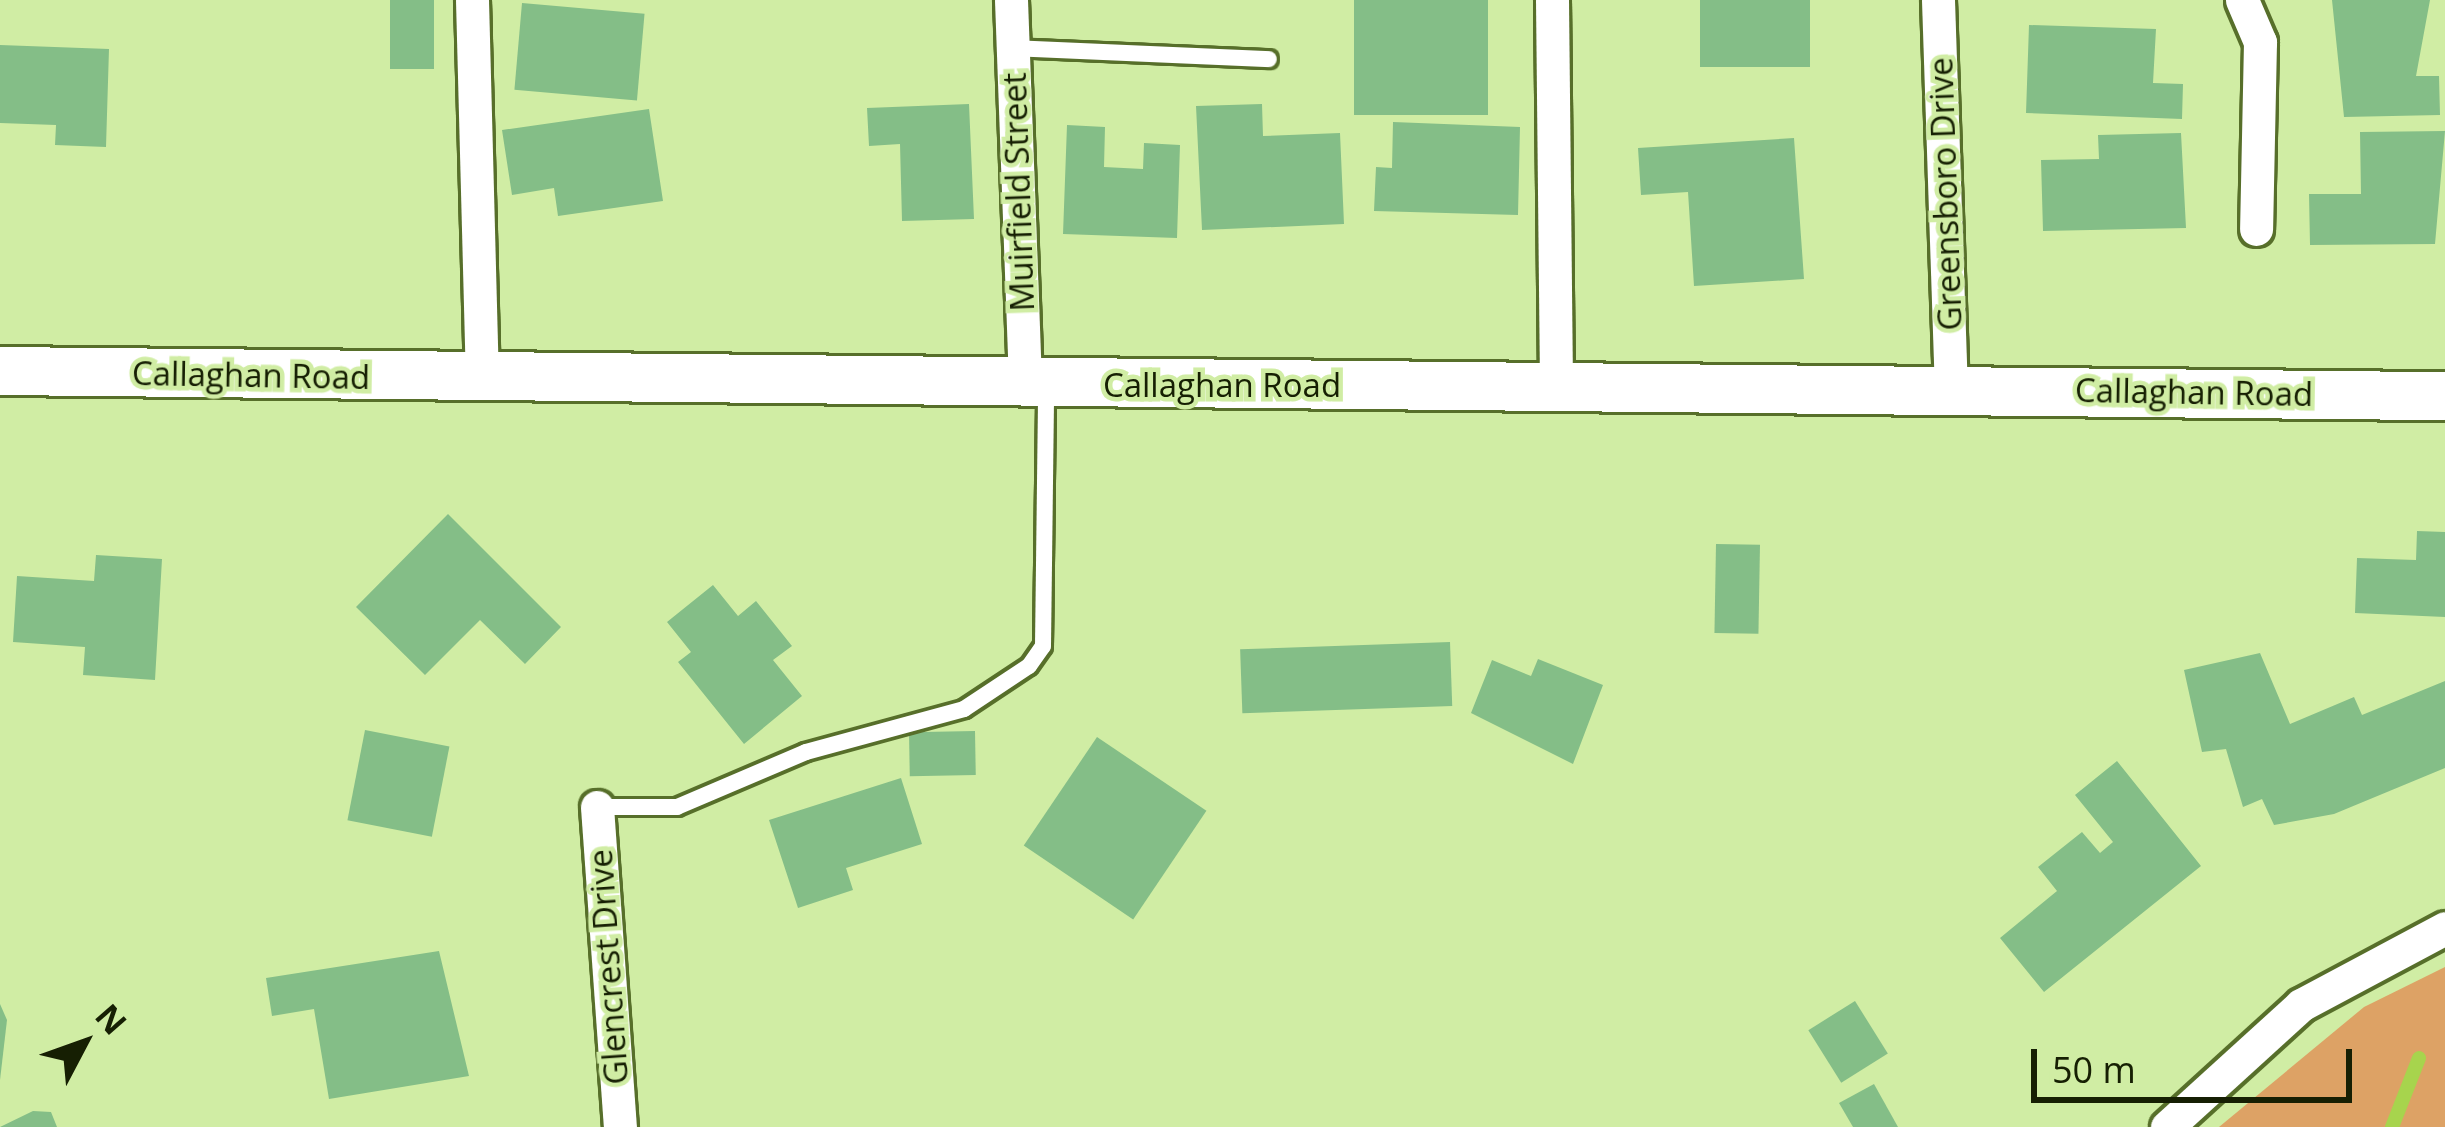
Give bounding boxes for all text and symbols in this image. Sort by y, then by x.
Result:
street label: Greensboro Drive [1920,57,1970,331]
street label: Muirfield Street [994,72,1042,312]
street label: Callaghan Road [132,353,370,397]
street label: Callaghan Road [1103,365,1341,405]
street label: Callaghan Road [2075,370,2313,414]
street label: Glencrest Drive [580,848,636,1086]
north arrow [24,983,144,1103]
text: N [86,994,137,1044]
scale bar [2037,1025,2358,1099]
text: 50 m [2052,1045,2136,1094]

